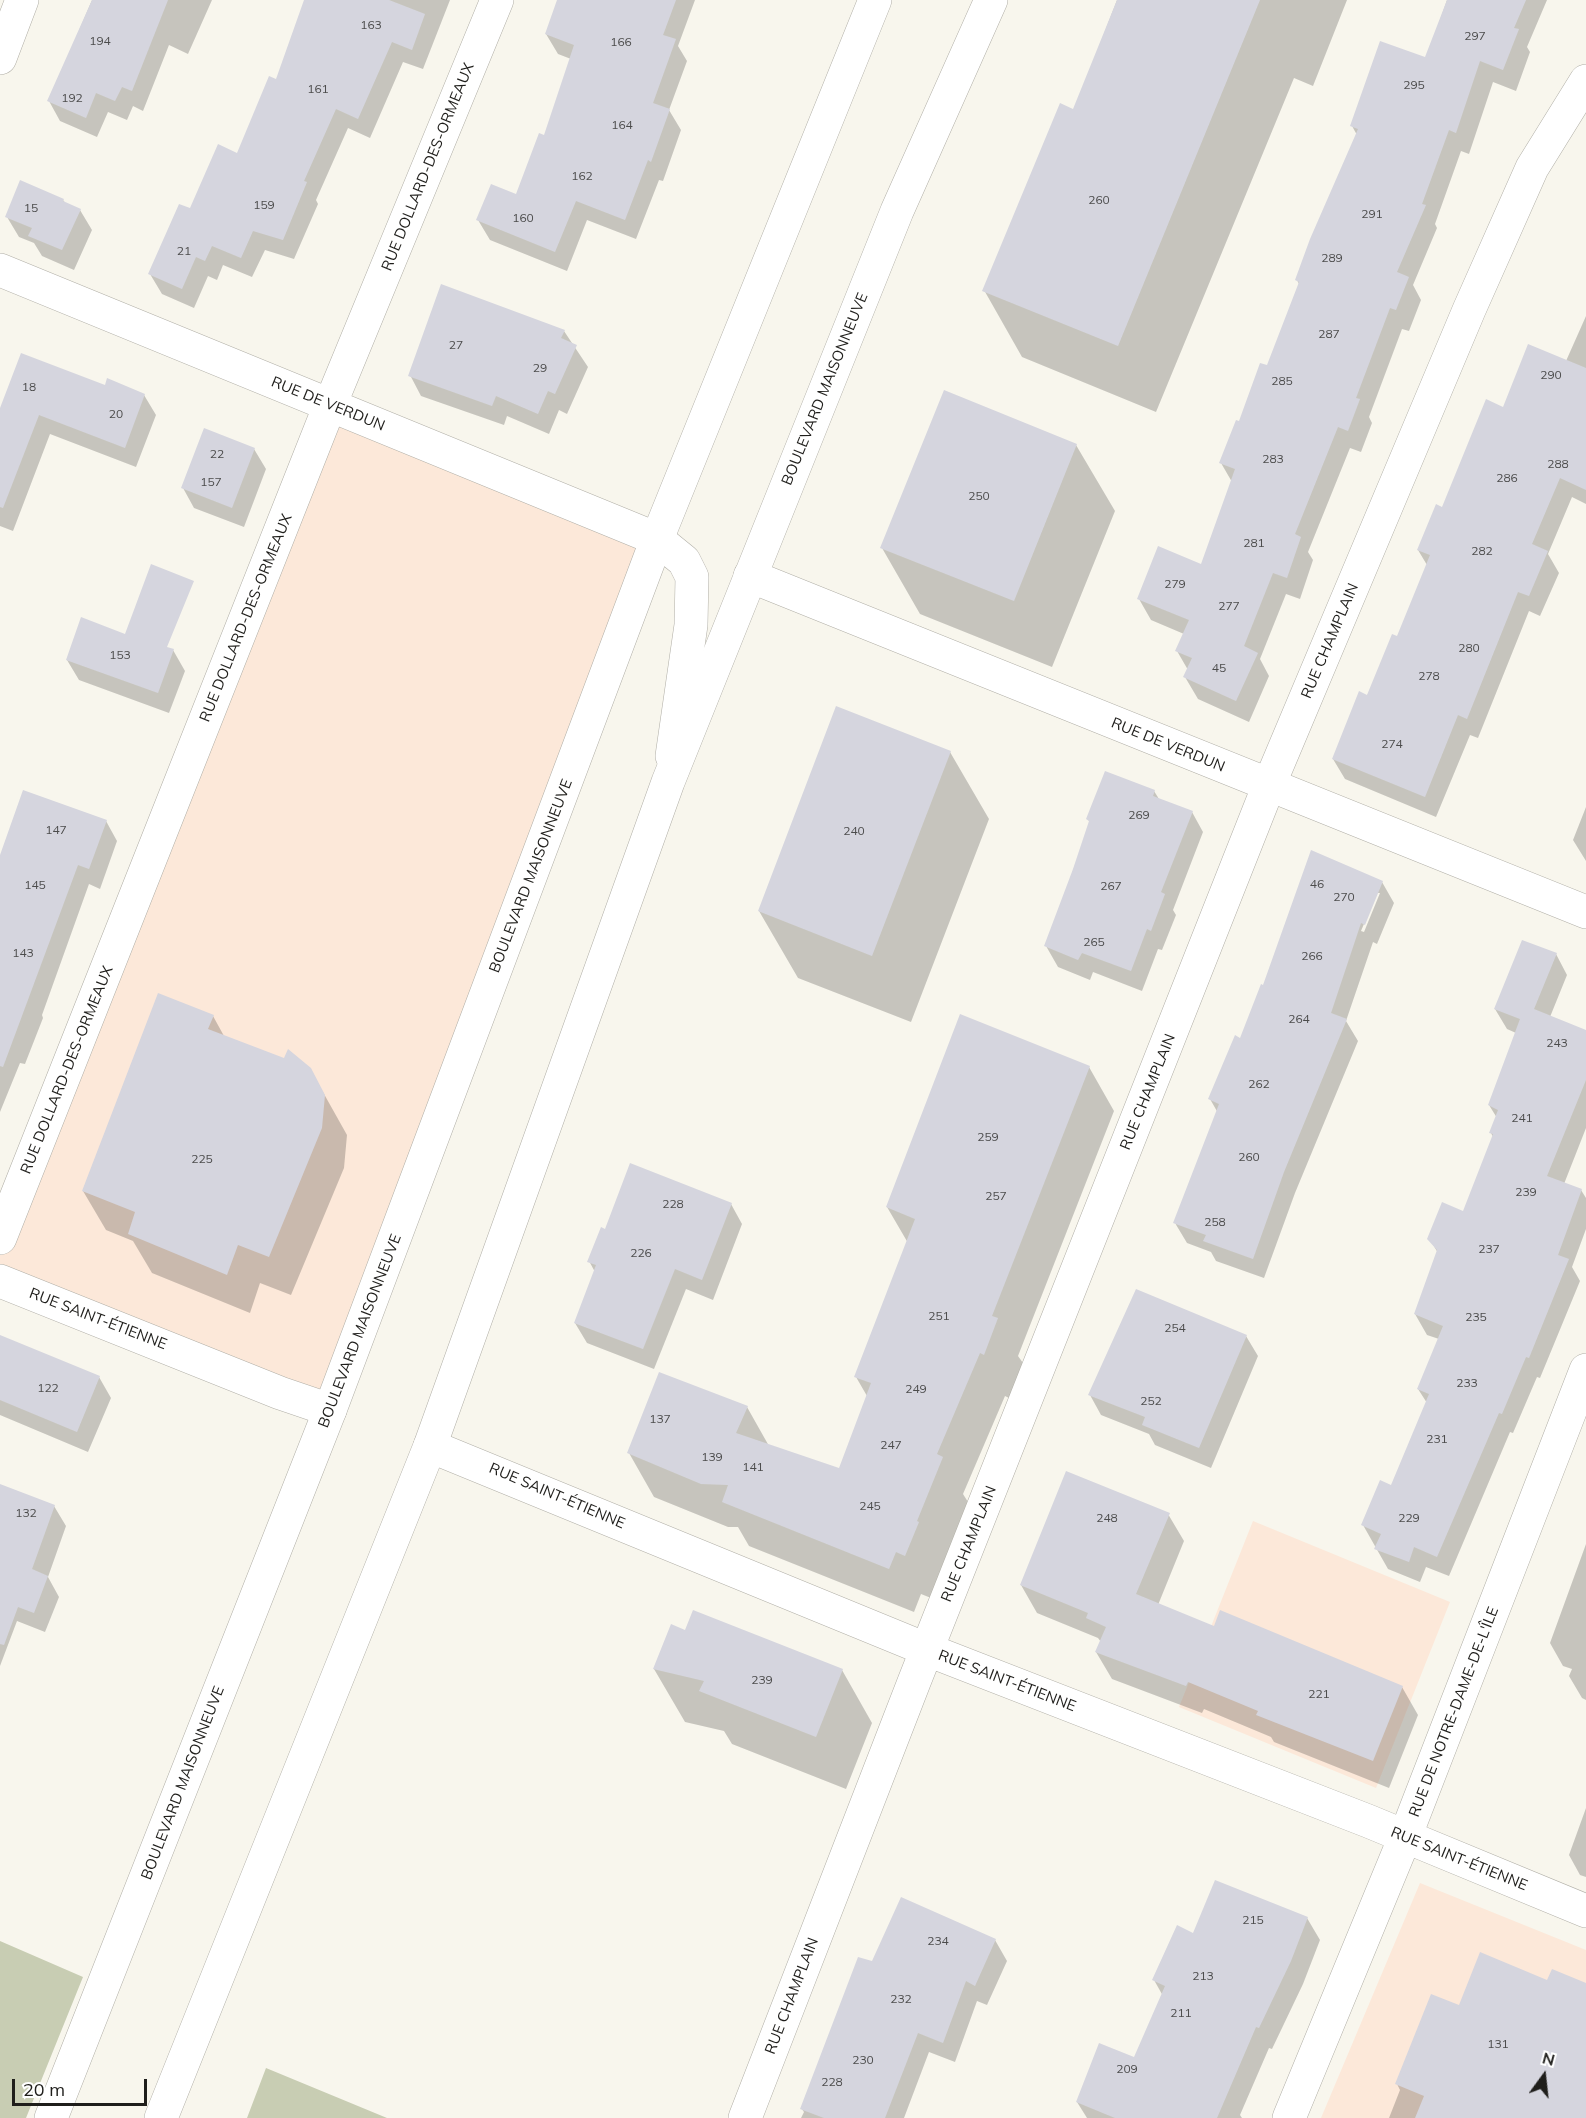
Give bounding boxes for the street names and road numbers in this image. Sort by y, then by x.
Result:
street label: RUE DOLLARD-DES-ORMEAUX [378,60,478,274]
street label: BOULEVARD MAISONNEUVE [778,290,872,488]
street label: RUE DE VERDUN [269,373,387,435]
street label: RUE DOLLARD-DES-ORMEAUX [196,511,296,725]
street label: RUE CHAMPLAIN [1298,581,1362,701]
street label: RUE DE VERDUN [1109,714,1227,776]
street label: BOULEVARD MAISONNEUVE [486,777,576,975]
street label: RUE DOLLARD-DES-ORMEAUX [17,963,117,1177]
street label: RUE CHAMPLAIN [1117,1031,1179,1153]
street label: BOULEVARD MAISONNEUVE [315,1232,405,1430]
street label: RUE SAINT-ÉTIENNE [27,1284,169,1354]
street label: RUE SAINT-ÉTIENNE [486,1459,628,1533]
street label: RUE CHAMPLAIN [938,1483,1000,1605]
street label: RUE DE NOTRE-DAME-DE-L'ÎLE [1406,1604,1502,1820]
street label: RUE SAINT-ÉTIENNE [936,1646,1078,1716]
street label: BOULEVARD MAISONNEUVE [138,1684,228,1882]
street label: RUE SAINT-ÉTIENNE [1388,1823,1530,1895]
street label: RUE CHAMPLAIN [761,1935,823,2057]

